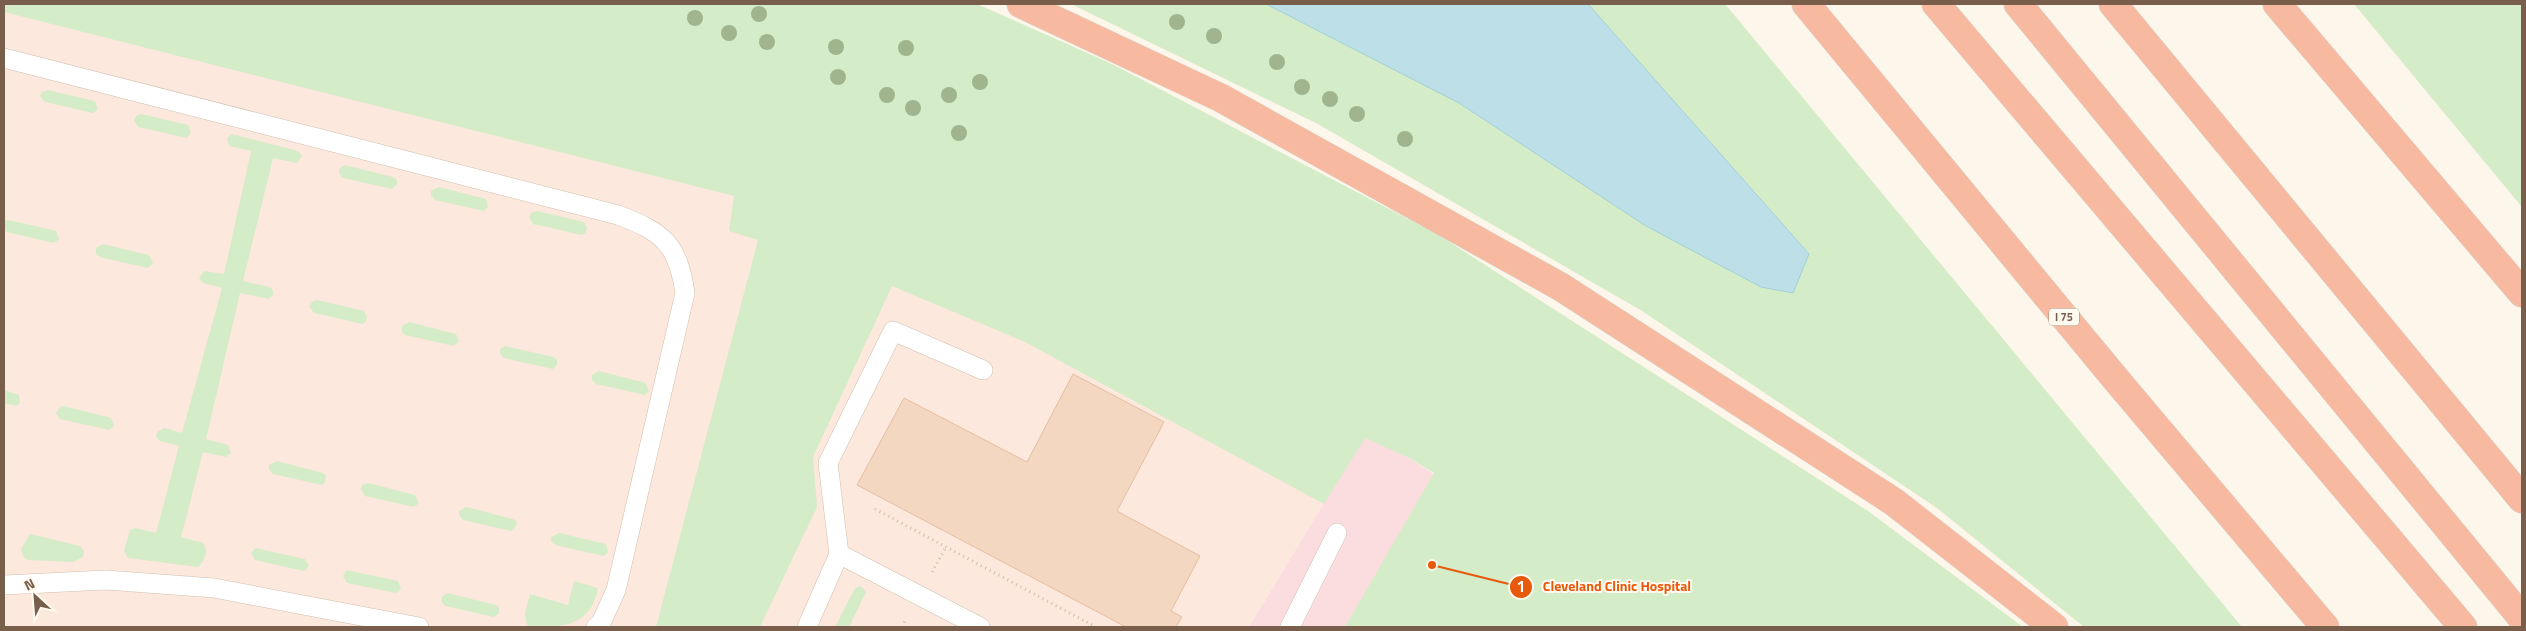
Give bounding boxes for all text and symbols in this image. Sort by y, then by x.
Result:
road number: I 75 [2049,308,2079,326]
north arrow [10,571,60,621]
text: N [20,572,38,595]
callout: Cleveland Clinic Hospital [1508,572,1701,601]
text: 1 [1517,575,1525,598]
text: Cleveland Clinic Hospital [1543,575,1691,596]

